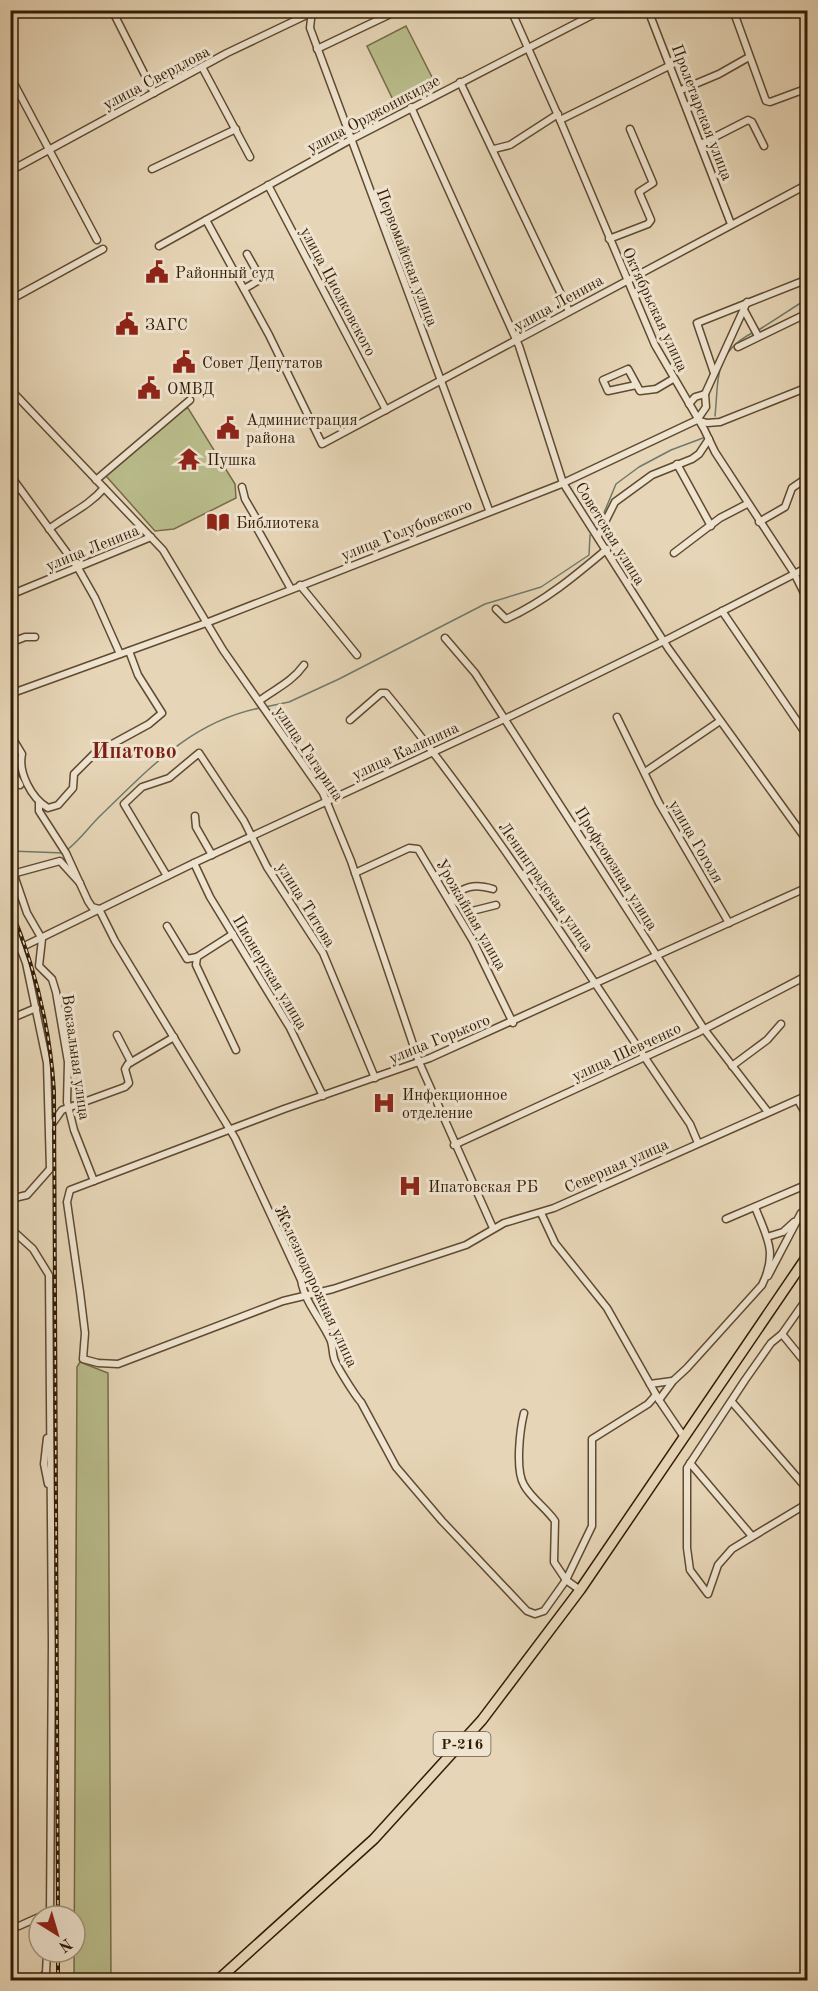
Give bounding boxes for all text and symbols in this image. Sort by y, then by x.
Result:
street label: Пролетарская улица [668,42,735,183]
street label: улица Свердлова [101,44,213,114]
street label: улица Орджоникидзе [305,73,443,157]
street label: Первомайская улица [372,187,440,329]
street label: улица Циолковского [296,225,378,359]
street label: Октябрьская улица [618,245,690,375]
public building icon: Районный суд [144,259,170,285]
place label: Районный суд [175,266,274,282]
street label: улица Ленина [512,273,606,335]
public building icon: ЗАГС [114,311,140,337]
place label: ЗАГС [145,318,188,334]
public building icon: Совет Депутатов [171,349,197,375]
place label: Совет Депутатов [202,356,323,372]
public building icon: ОМВД [136,375,162,401]
place label: ОМВД [167,382,214,398]
place label: Администрация района [246,413,358,447]
public building icon: Администрация района [215,415,241,441]
temple icon: Пушка [176,446,202,472]
place label: Пушка [207,453,256,469]
street label: Советская улица [571,480,647,588]
street label: улица Голубовского [339,497,475,564]
library icon: Библиотека [205,509,231,535]
place label: Библиотека [236,516,319,532]
street label: улица Ленина [44,523,142,575]
street label: улица Гагарина [271,704,346,805]
street label: улица Калинина [350,720,462,784]
district label: Ипатово [91,741,177,763]
street label: улица Гоголя [665,798,725,886]
street label: Профсоюзная улица [571,804,660,934]
street label: Ленинградская улица [495,820,596,955]
street label: Урожайная улица [432,857,509,973]
street label: улица Титова [273,860,338,950]
street label: Пионерская улица [229,913,310,1033]
street label: Вокзальная улица [58,993,92,1121]
street label: улица Горького [387,1012,493,1067]
street label: улица Шевченко [570,1021,684,1085]
place label: Инфекционное отделение [402,1088,507,1122]
hospital icon: Инфекционное отделение [371,1090,397,1116]
street label: Северная улица [562,1137,671,1197]
hospital icon: Ипатовская РБ [397,1173,423,1199]
place label: Ипатовская РБ [428,1180,538,1196]
street label: Железнодорожная улица [271,1204,360,1370]
road number: Р-216 [434,1732,490,1756]
north arrow [27,1904,87,1964]
text: N [55,1934,75,1955]

